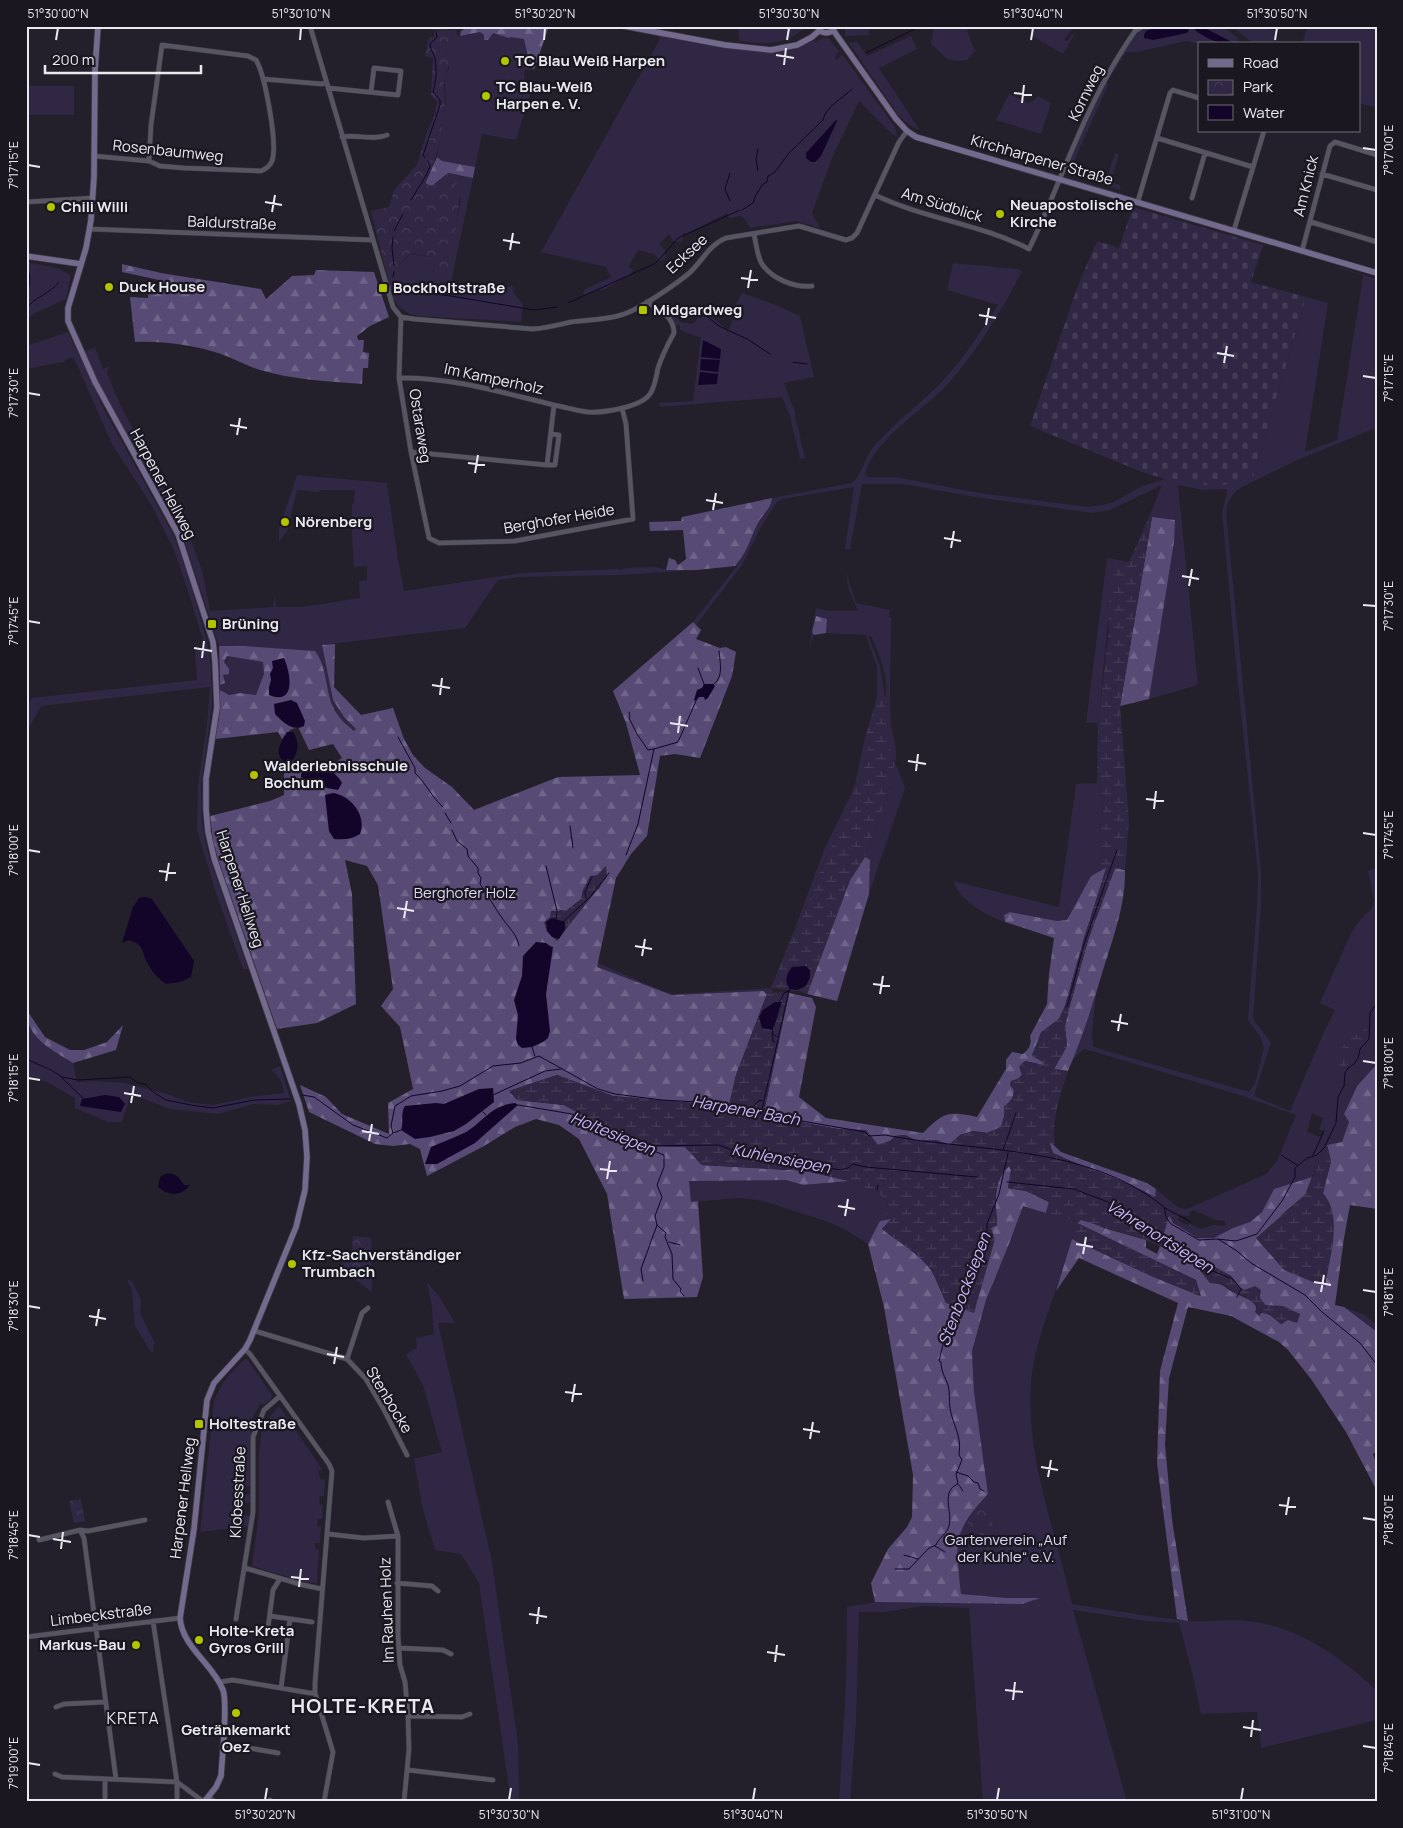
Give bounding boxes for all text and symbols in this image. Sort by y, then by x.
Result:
text: 51°30'00"N [27,5,89,22]
text: 51°30'10"N [272,5,330,22]
text: 51°30'20"N [515,5,575,22]
text: 51°30'30"N [759,5,819,22]
text: 51°30'40"N [1003,5,1063,22]
text: 51°30'50"N [1247,5,1307,22]
scale bar [45,42,201,74]
legend [1198,42,1360,132]
text: 200 m [52,49,95,70]
place label: TC Blau Weiß Harpen [515,50,665,71]
text: Road [1243,52,1279,73]
marker: TC Blau Weiß Harpen [499,55,511,67]
street label: Kornweg [1063,61,1108,125]
place label: TC Blau-Weiß Harpen e. V. [496,76,593,114]
text: Park [1243,76,1273,97]
marker: TC Blau-Weiß Harpen e. V. [480,90,492,102]
text: Water [1243,102,1285,123]
text: 7°17'00"E [1380,124,1397,175]
street label: Kirchharpener Straße [968,129,1116,190]
street label: Rosenbaumweg [112,134,224,167]
text: 7°17'15"E [5,141,22,189]
street label: Am Knick [1288,153,1323,219]
street label: Am Südblick [899,182,986,227]
place label: Neuapostolische Kirche [1010,194,1133,232]
place label: Chili Willi [61,196,128,217]
marker: Chili Willi [45,201,57,213]
marker: Neuapostolische Kirche [994,208,1006,220]
street label: Baldurstraße [187,210,277,235]
street label: Ecksee [661,229,712,278]
place label: Duck House [119,276,205,297]
place label: Bockholtstraße [393,277,505,298]
marker: Duck House [103,281,115,293]
marker: Bockholtstraße [377,282,389,294]
place label: Midgardweg [653,299,742,320]
marker: Midgardweg [637,304,649,316]
text: 7°17'15"E [1380,354,1397,402]
street label: Im Kamperholz [442,358,546,399]
text: 7°17'30"E [5,368,22,418]
street label: Ostaraweg [404,387,437,465]
street label: Harpener Hellweg [125,425,201,543]
street label: Berghofer Heide [502,498,616,539]
place label: Nörenberg [295,511,372,532]
marker: Nörenberg [279,516,291,528]
text: 7°17'30"E [1380,581,1397,631]
text: 7°17'45"E [5,596,22,645]
place label: Brüning [222,613,279,634]
marker: Brüning [206,618,218,630]
place label: Walderlebnisschule Bochum [264,755,408,793]
marker: Walderlebnisschule Bochum [248,769,260,781]
text: 7°17'45"E [1380,810,1397,859]
text: 7°18'00"E [5,824,22,876]
street label: Harpener Hellweg [212,827,269,950]
park label: Berghofer Holz [414,882,516,903]
text: 7°18'00"E [1380,1037,1397,1089]
text: 7°18'15"E [5,1053,22,1102]
water label: Harpener Bach [690,1090,802,1130]
water label: Holtesiepen [568,1106,659,1160]
water label: Kuhlensiepen [730,1138,832,1178]
water label: Vahrenortsiepen [1102,1194,1218,1278]
water label: Stenbocksiepen [932,1229,996,1349]
place label: Kfz-Sachverständiger Trumbach [302,1244,461,1282]
marker: Kfz-Sachverständiger Trumbach [286,1258,298,1270]
text: 7°18'15"E [1380,1267,1397,1316]
text: 7°18'30"E [5,1280,22,1332]
street label: Stenbocke [361,1362,418,1437]
place label: Holtestraße [209,1413,296,1434]
marker: Holtestraße [193,1418,205,1430]
street label: Harpener Hellweg [165,1436,200,1560]
street label: Klobesstraße [225,1445,250,1538]
text: 7°18'30"E [1380,1494,1397,1546]
text: 7°18'45"E [5,1510,22,1560]
park label: Gartenverein „Auf der Kuhle“ e.V. [945,1529,1068,1567]
street label: Im Rauhen Holz [374,1557,399,1663]
street label: Limbeckstraße [49,1598,153,1631]
place label: Holte-Kreta Gyros Grill [209,1620,294,1658]
place label: Markus-Bau [39,1634,126,1655]
marker: Holte-Kreta Gyros Grill [193,1634,205,1646]
marker: Markus-Bau [130,1639,142,1651]
district label: HOLTE-KRETA [291,1692,435,1719]
district label: KRETA [106,1707,160,1729]
marker: Getränkemarkt Oez [230,1707,242,1719]
place label: Getränkemarkt Oez [181,1719,291,1757]
text: 7°18'45"E [1380,1723,1397,1773]
text: 7°19'00"E [5,1737,22,1789]
text: 51°30'20"N [235,1806,295,1823]
text: 51°30'30"N [479,1806,539,1823]
text: 51°30'40"N [723,1806,783,1823]
text: 51°30'50"N [967,1806,1027,1823]
text: 51°31'00"N [1212,1806,1270,1823]

